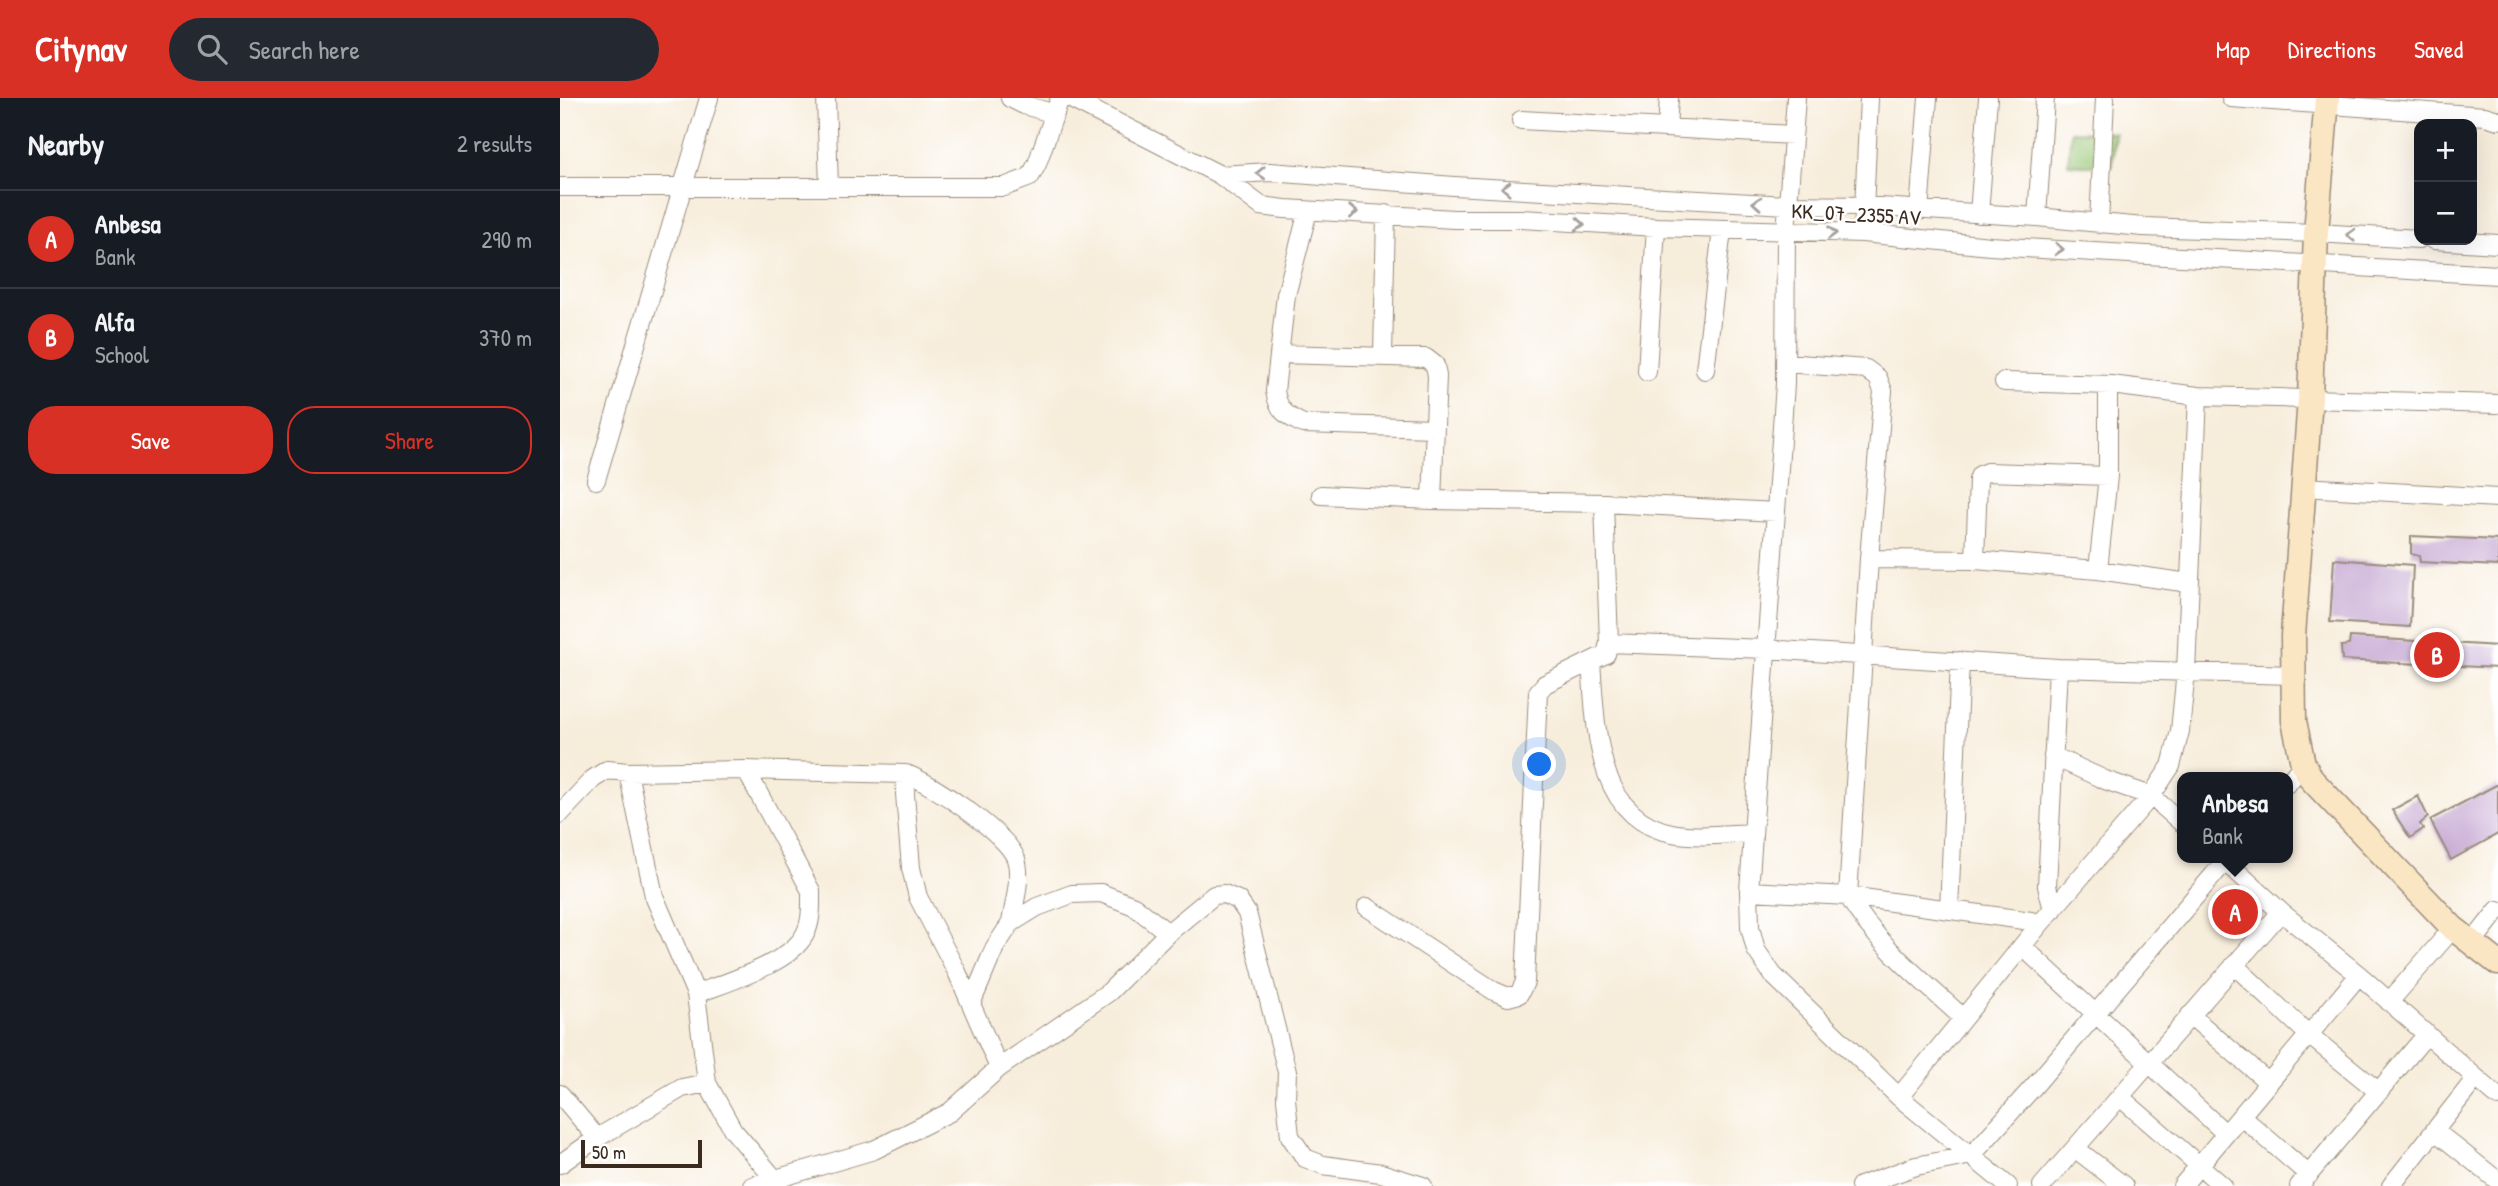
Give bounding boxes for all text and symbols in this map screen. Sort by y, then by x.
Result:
search box [169,18,659,81]
text: Citynav [35,27,127,71]
icon: search [193,30,231,68]
text: Search here [249,32,360,67]
text: Map [2216,33,2250,65]
text: Directions [2288,33,2376,65]
text: Saved [2414,33,2463,65]
map controls [2414,119,2477,245]
button: + [2414,119,2477,182]
text: Nearby [28,124,104,164]
text: 2 results [457,128,532,159]
one-way arrow [1255,166,1266,181]
one-way arrow [1500,181,1511,196]
button: − [2414,182,2477,245]
one-way arrow [1751,196,1762,211]
street label: KK_07_2355 AV [1791,196,1922,232]
one-way arrow [1348,205,1359,220]
text: Anbesa [95,206,161,241]
one-way arrow [1575,216,1586,231]
text: A [45,224,57,255]
text: 290 m [482,224,532,255]
one-way arrow [1827,225,1838,241]
one-way arrow [2345,228,2356,243]
text: Bank [95,241,136,272]
one-way arrow [2053,241,2064,256]
text: Alfa [95,304,134,339]
text: B [45,322,57,353]
text: 370 m [479,322,532,353]
text: School [95,339,149,370]
button: Save [28,406,273,474]
button: Share [287,406,532,474]
pin: B [2414,629,2460,681]
your location [1522,747,1556,781]
popup [2177,772,2293,863]
text: Anbesa [2202,785,2268,820]
text: Bank [2202,820,2243,851]
pin: A [2212,886,2258,938]
scale bar [581,1137,702,1169]
text: 50 m [592,1139,626,1165]

